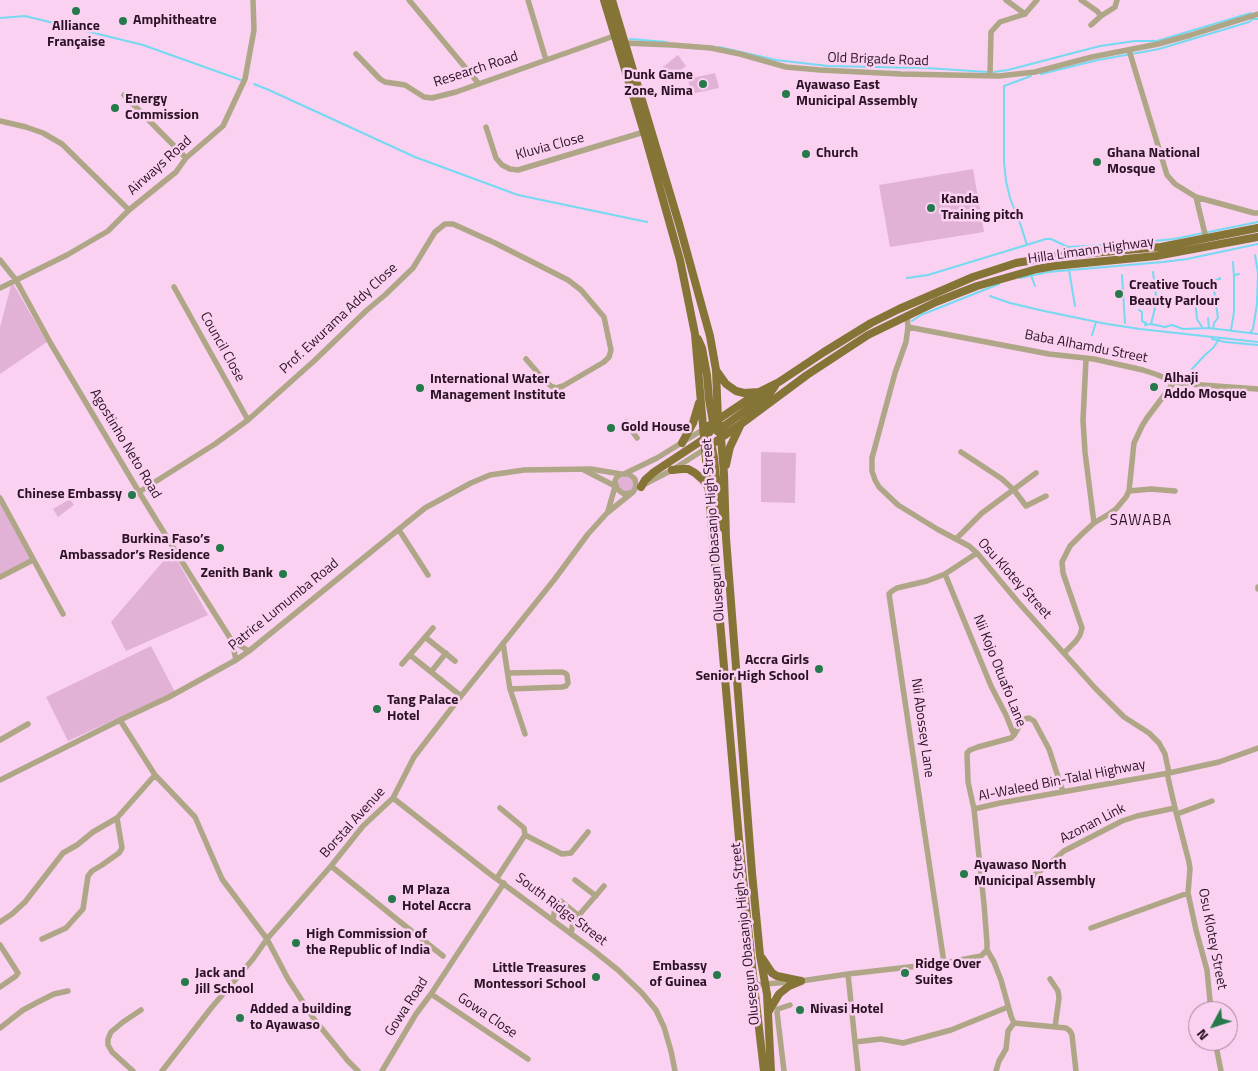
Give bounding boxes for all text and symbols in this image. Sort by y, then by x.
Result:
marker: Alliance Française [70,5,82,17]
place label: Amphitheatre [133,13,217,29]
marker: Amphitheatre [117,15,129,27]
place label: Alliance Française [47,19,105,52]
street label: Research Road [432,48,520,92]
street label: Old Brigade Road [827,50,929,70]
place label: Dunk Game Zone, Nima [624,68,693,100]
marker: Dunk Game Zone, Nima [697,78,709,90]
place label: Ayawaso East Municipal Assembly [796,78,918,110]
marker: Ayawaso East Municipal Assembly [780,88,792,100]
place label: Energy Commission [125,92,199,124]
marker: Energy Commission [109,102,121,114]
street label: Kluvia Close [514,130,586,164]
street label: Airways Road [125,133,195,199]
place label: Church [816,146,858,162]
place label: Ghana National Mosque [1107,146,1200,178]
marker: Church [800,148,812,160]
marker: Ghana National Mosque [1091,156,1103,168]
place label: Kanda Training pitch [941,192,1024,224]
marker: Kanda Training pitch [925,202,937,214]
street label: Hilla Limann Highway [1027,234,1155,268]
street label: Prof. Ewurama Addy Close [277,260,401,378]
place label: Creative Touch Beauty Parlour [1129,278,1219,310]
marker: Creative Touch Beauty Parlour [1113,288,1125,300]
street label: Council Close [196,309,248,385]
street label: Baba Alhamdu Street [1023,327,1149,367]
place label: Alhaji Addo Mosque [1164,371,1247,404]
place label: International Water Management Institute [430,372,566,404]
marker: Alhaji Addo Mosque [1148,381,1160,393]
marker: International Water Management Institute [414,382,426,394]
street label: Agostinho Neto Road [86,386,164,502]
place label: Gold House [621,420,690,436]
marker: Gold House [605,422,617,434]
street label: Olusegun Obasanjo High Street [699,438,729,622]
place label: Chinese Embassy [17,487,122,503]
marker: Chinese Embassy [126,489,138,501]
district label: SAWABA [1109,512,1173,530]
place label: Burkina Faso’s Ambassador’s Residence [60,532,210,564]
street label: Osu Klotey Street [973,535,1055,623]
marker: Burkina Faso’s Ambassador’s Residence [214,542,226,554]
street label: Patrice Lumumba Road [226,555,342,655]
place label: Zenith Bank [201,566,273,582]
marker: Zenith Bank [277,568,289,580]
street label: Nii Kojo Otuafo Lane [969,613,1029,729]
place label: Accra Girls Senior High School [695,653,809,686]
marker: Accra Girls Senior High School [813,663,825,675]
street label: Nii Abossey Lane [907,677,937,779]
place label: Tang Palace Hotel [387,693,458,726]
marker: Tang Palace Hotel [371,703,383,715]
street label: Al-Waleed Bin-Talal Highway [977,757,1147,805]
street label: Borstal Avenue [317,784,389,862]
street label: Azonan Link [1057,800,1129,848]
street label: Olusegun Obasanjo High Street [728,842,764,1026]
place label: Ayawaso North Municipal Assembly [974,858,1096,890]
marker: Ayawaso North Municipal Assembly [958,868,970,880]
street label: South Ridge Street [512,870,610,950]
place label: M Plaza Hotel Accra [402,883,471,916]
street label: Osu Klotey Street [1194,887,1230,991]
marker: M Plaza Hotel Accra [386,893,398,905]
place label: High Commission of the Republic of India [306,927,430,960]
marker: High Commission of the Republic of India [290,937,302,949]
place label: Ridge Over Suites [915,957,981,990]
place label: Embassy of Guinea [650,959,707,992]
place label: Little Treasures Montessori School [474,961,586,994]
place label: Jack and Jill School [195,966,254,999]
marker: Ridge Over Suites [899,967,911,979]
marker: Embassy of Guinea [711,969,723,981]
marker: Little Treasures Montessori School [590,971,602,983]
street label: Gowa Road [382,974,432,1040]
marker: Jack and Jill School [179,976,191,988]
street label: Gowa Close [454,990,520,1042]
north arrow [1188,1001,1238,1051]
place label: Added a building to Ayawaso [250,1002,351,1034]
place label: Nivasi Hotel [810,1002,884,1018]
marker: Nivasi Hotel [794,1004,806,1016]
marker: Added a building to Ayawaso [234,1012,246,1024]
text: N [1191,1025,1213,1046]

